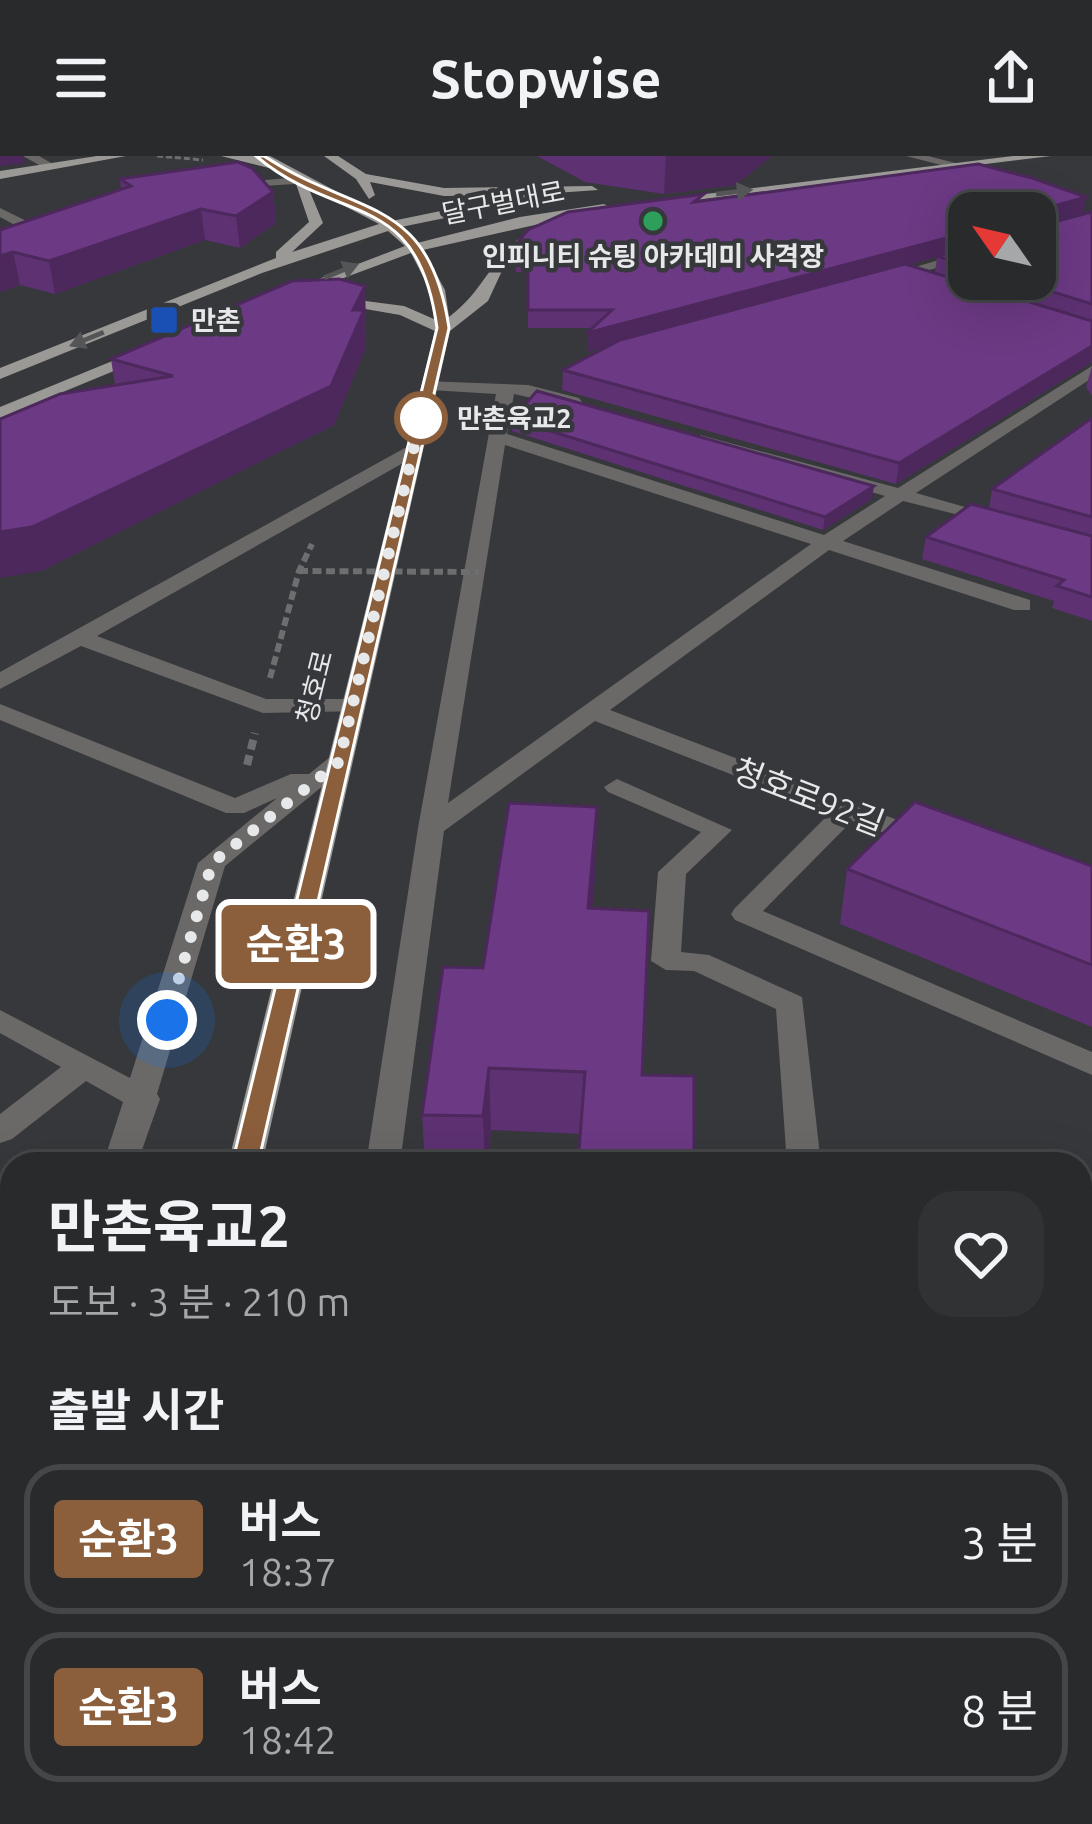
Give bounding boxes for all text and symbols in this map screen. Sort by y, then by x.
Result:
icon: menu [48,45,114,111]
icon: share [978,45,1044,111]
text: Stopwise [430,48,662,108]
street label: 달구벌대로 [439,175,567,229]
one-way arrow [716,182,753,201]
north arrow [948,192,1056,300]
map controls [948,192,1056,300]
marker: 인피니티 슈팅 아카데미 사격장 [640,208,666,234]
place label: 인피니티 슈팅 아카데미 사격장 [482,241,824,271]
one-way arrow [323,261,359,280]
marker: 만촌 [148,304,180,336]
place label: 만촌 [191,305,241,335]
one-way arrow [69,330,105,349]
marker: 만촌육교2 [396,393,446,443]
place label: 만촌육교2 [457,403,572,433]
street label: 청호로 [290,647,338,727]
street label: 청호로92길 [728,750,890,842]
line badge: 순환3 [227,905,365,983]
text: 순환3 [246,920,346,967]
your location [137,990,197,1050]
button: heart [918,1191,1044,1317]
text: 만촌육교2 [48,1194,290,1258]
text: 도보 · 3 분 · 210 m [48,1280,350,1323]
text: 출발 시간 [48,1384,224,1435]
text: 버스 [239,1495,322,1546]
text: 순환3 [78,1515,179,1562]
text: 3 분 [961,1517,1038,1568]
text: 18:37 [239,1550,337,1593]
text: 버스 [239,1663,322,1714]
text: 순환3 [78,1683,179,1730]
text: 8 분 [961,1685,1038,1736]
text: 18:42 [239,1718,337,1761]

